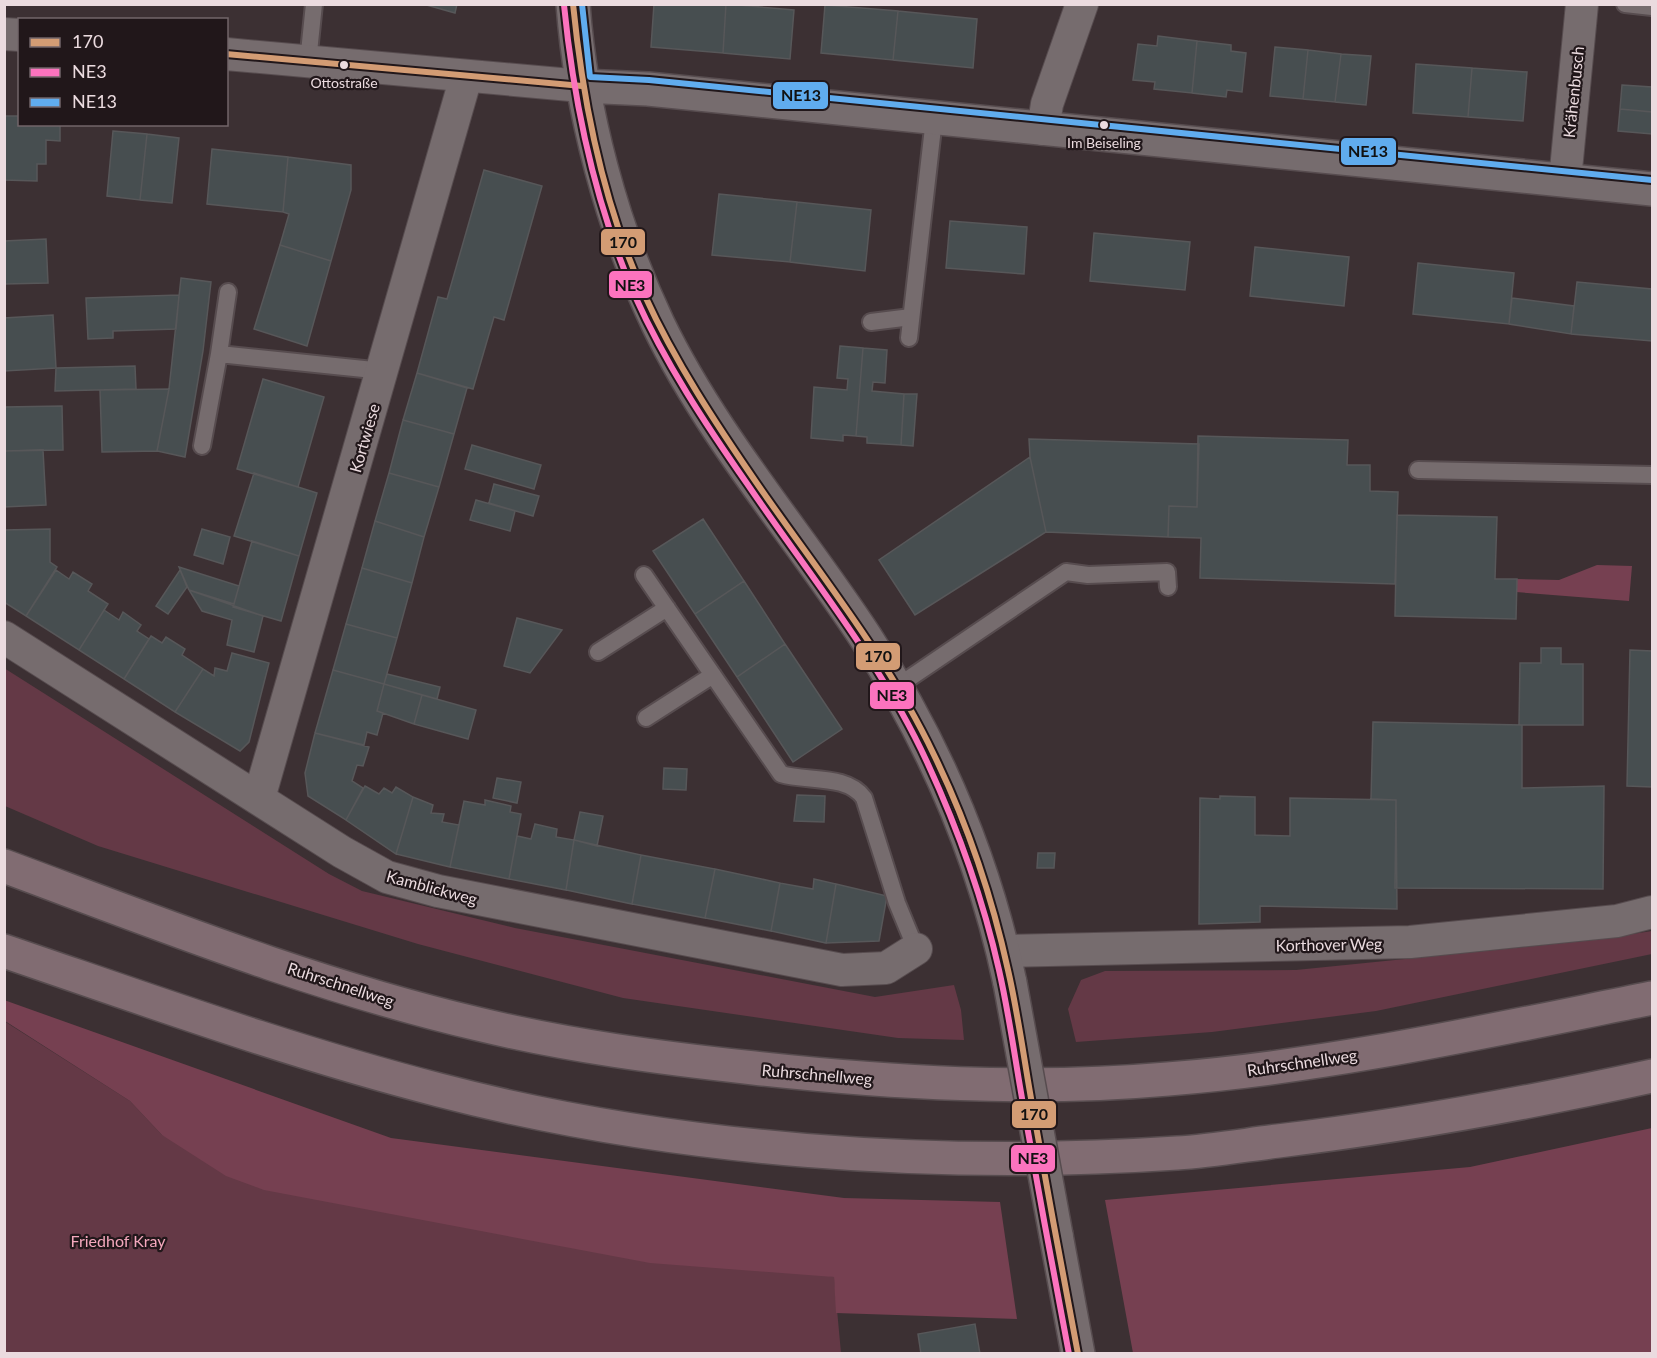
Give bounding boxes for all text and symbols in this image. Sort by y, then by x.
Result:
legend [18,18,228,126]
text: 170 [72,30,103,52]
street label: Krähenbusch [1559,45,1587,139]
marker: Ottostraße [338,59,350,71]
text: NE3 [72,60,107,82]
place label: Ottostraße [310,74,378,91]
line badge: NE13 [772,81,829,110]
text: NE13 [781,85,821,104]
text: NE13 [72,90,117,112]
marker: Im Beiseling [1098,119,1110,131]
place label: Im Beiseling [1067,134,1141,151]
line badge: NE13 [1340,137,1397,166]
text: NE13 [1348,141,1388,160]
line badge: 170 [600,228,646,256]
text: 170 [609,232,637,251]
line badge: NE3 [608,270,653,299]
text: NE3 [615,275,645,294]
street label: Kortwiese [345,401,383,475]
line badge: 170 [855,642,901,671]
text: 170 [864,646,892,665]
line badge: NE3 [869,681,915,710]
text: NE3 [877,685,907,704]
street label: Kamblickweg [385,866,479,908]
street label: Korthover Weg [1275,934,1383,954]
street label: Ruhrschnellweg [285,958,397,1010]
street label: Ruhrschnellweg [1246,1045,1358,1079]
street label: Ruhrschnellweg [761,1060,873,1088]
line badge: 170 [1011,1100,1057,1129]
text: 170 [1020,1104,1048,1123]
line badge: NE3 [1010,1144,1056,1173]
text: NE3 [1018,1148,1048,1167]
park label: Friedhof Kray [71,1231,166,1250]

